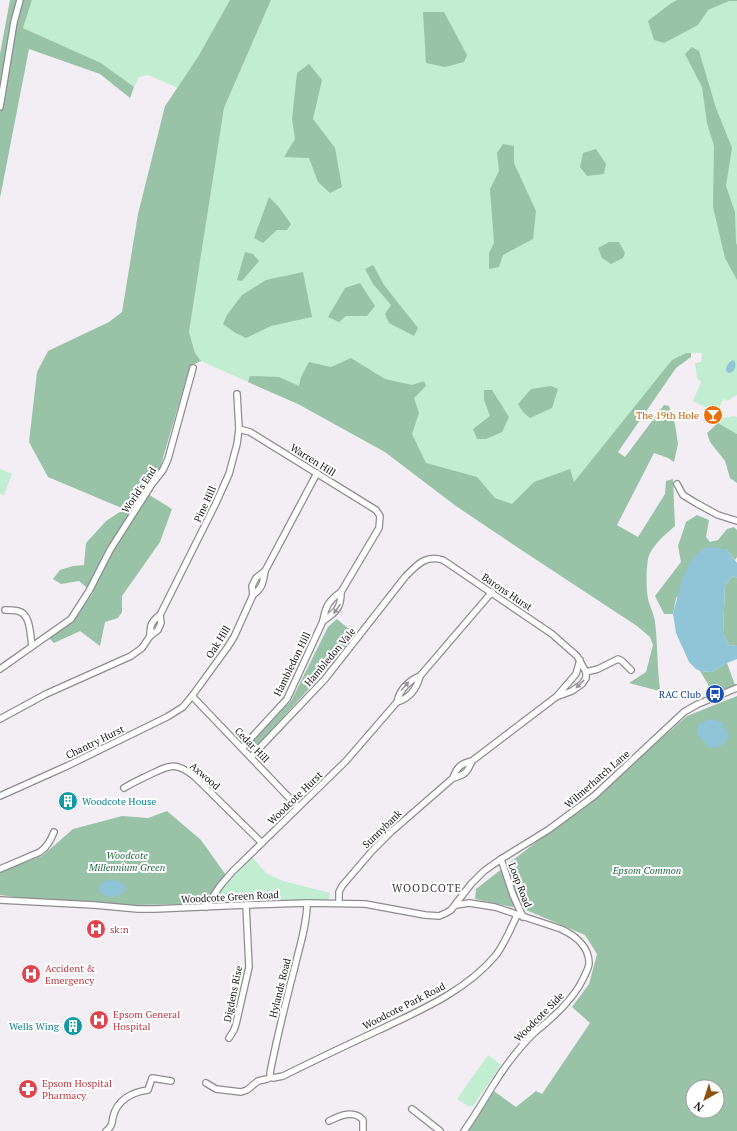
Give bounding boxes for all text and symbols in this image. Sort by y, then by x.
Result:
bar icon: The 19th Hole [702,404,724,426]
place label: The 19th Hole [636,409,699,422]
street label: Warren Hill [288,441,338,479]
street label: World's End [119,464,159,515]
street label: Pine Hill [191,484,219,524]
street label: Barons Hurst [479,570,535,614]
one-way arrow [333,604,341,614]
street label: Oak Hill [203,623,233,661]
street label: Hambledon Vale [302,625,358,689]
street label: Hambledon Hill [271,630,313,698]
one-way arrow [575,679,585,689]
one-way arrow [401,681,410,691]
bus stop icon: RAC Club [704,683,726,705]
place label: RAC Club [659,688,702,701]
street label: Chantry Hurst [64,722,127,762]
street label: Cedar Hill [232,725,272,765]
street label: Wilmerhatch Lane [562,747,632,811]
street label: Axwood [187,759,223,793]
street label: Woodcote Hurst [265,768,325,827]
building icon: Woodcote House [57,790,79,812]
place label: Woodcote House [82,795,156,808]
street label: Sunnybank [360,807,405,851]
park label: Woodcote Millennium Green [88,849,165,874]
street label: Loop Road [506,861,535,910]
park label: Epsom Common [612,864,681,877]
district label: WOODCOTE [392,881,462,895]
street label: Woodcote Green Road [181,888,280,906]
hospital icon: sk:n [85,918,107,940]
place label: sk:n [110,923,129,936]
street label: Hylands Road [266,956,294,1019]
place label: Accident & Emergency [45,962,95,987]
hospital icon: Accident & Emergency [20,963,42,985]
street label: Digdens Rise [221,965,245,1023]
street label: Woodcote Park Road [360,979,448,1032]
street label: Woodcote Side [511,989,567,1045]
place label: Epsom General Hospital [113,1008,180,1033]
hospital icon: Epsom General Hospital [88,1009,110,1031]
building icon: Wells Wing [62,1015,84,1037]
place label: Wells Wing [9,1020,60,1033]
place label: Epsom Hospital Pharmacy [42,1077,112,1102]
pharmacy icon: Epsom Hospital Pharmacy [17,1078,39,1100]
north arrow [685,1079,725,1119]
text: N [691,1098,706,1115]

